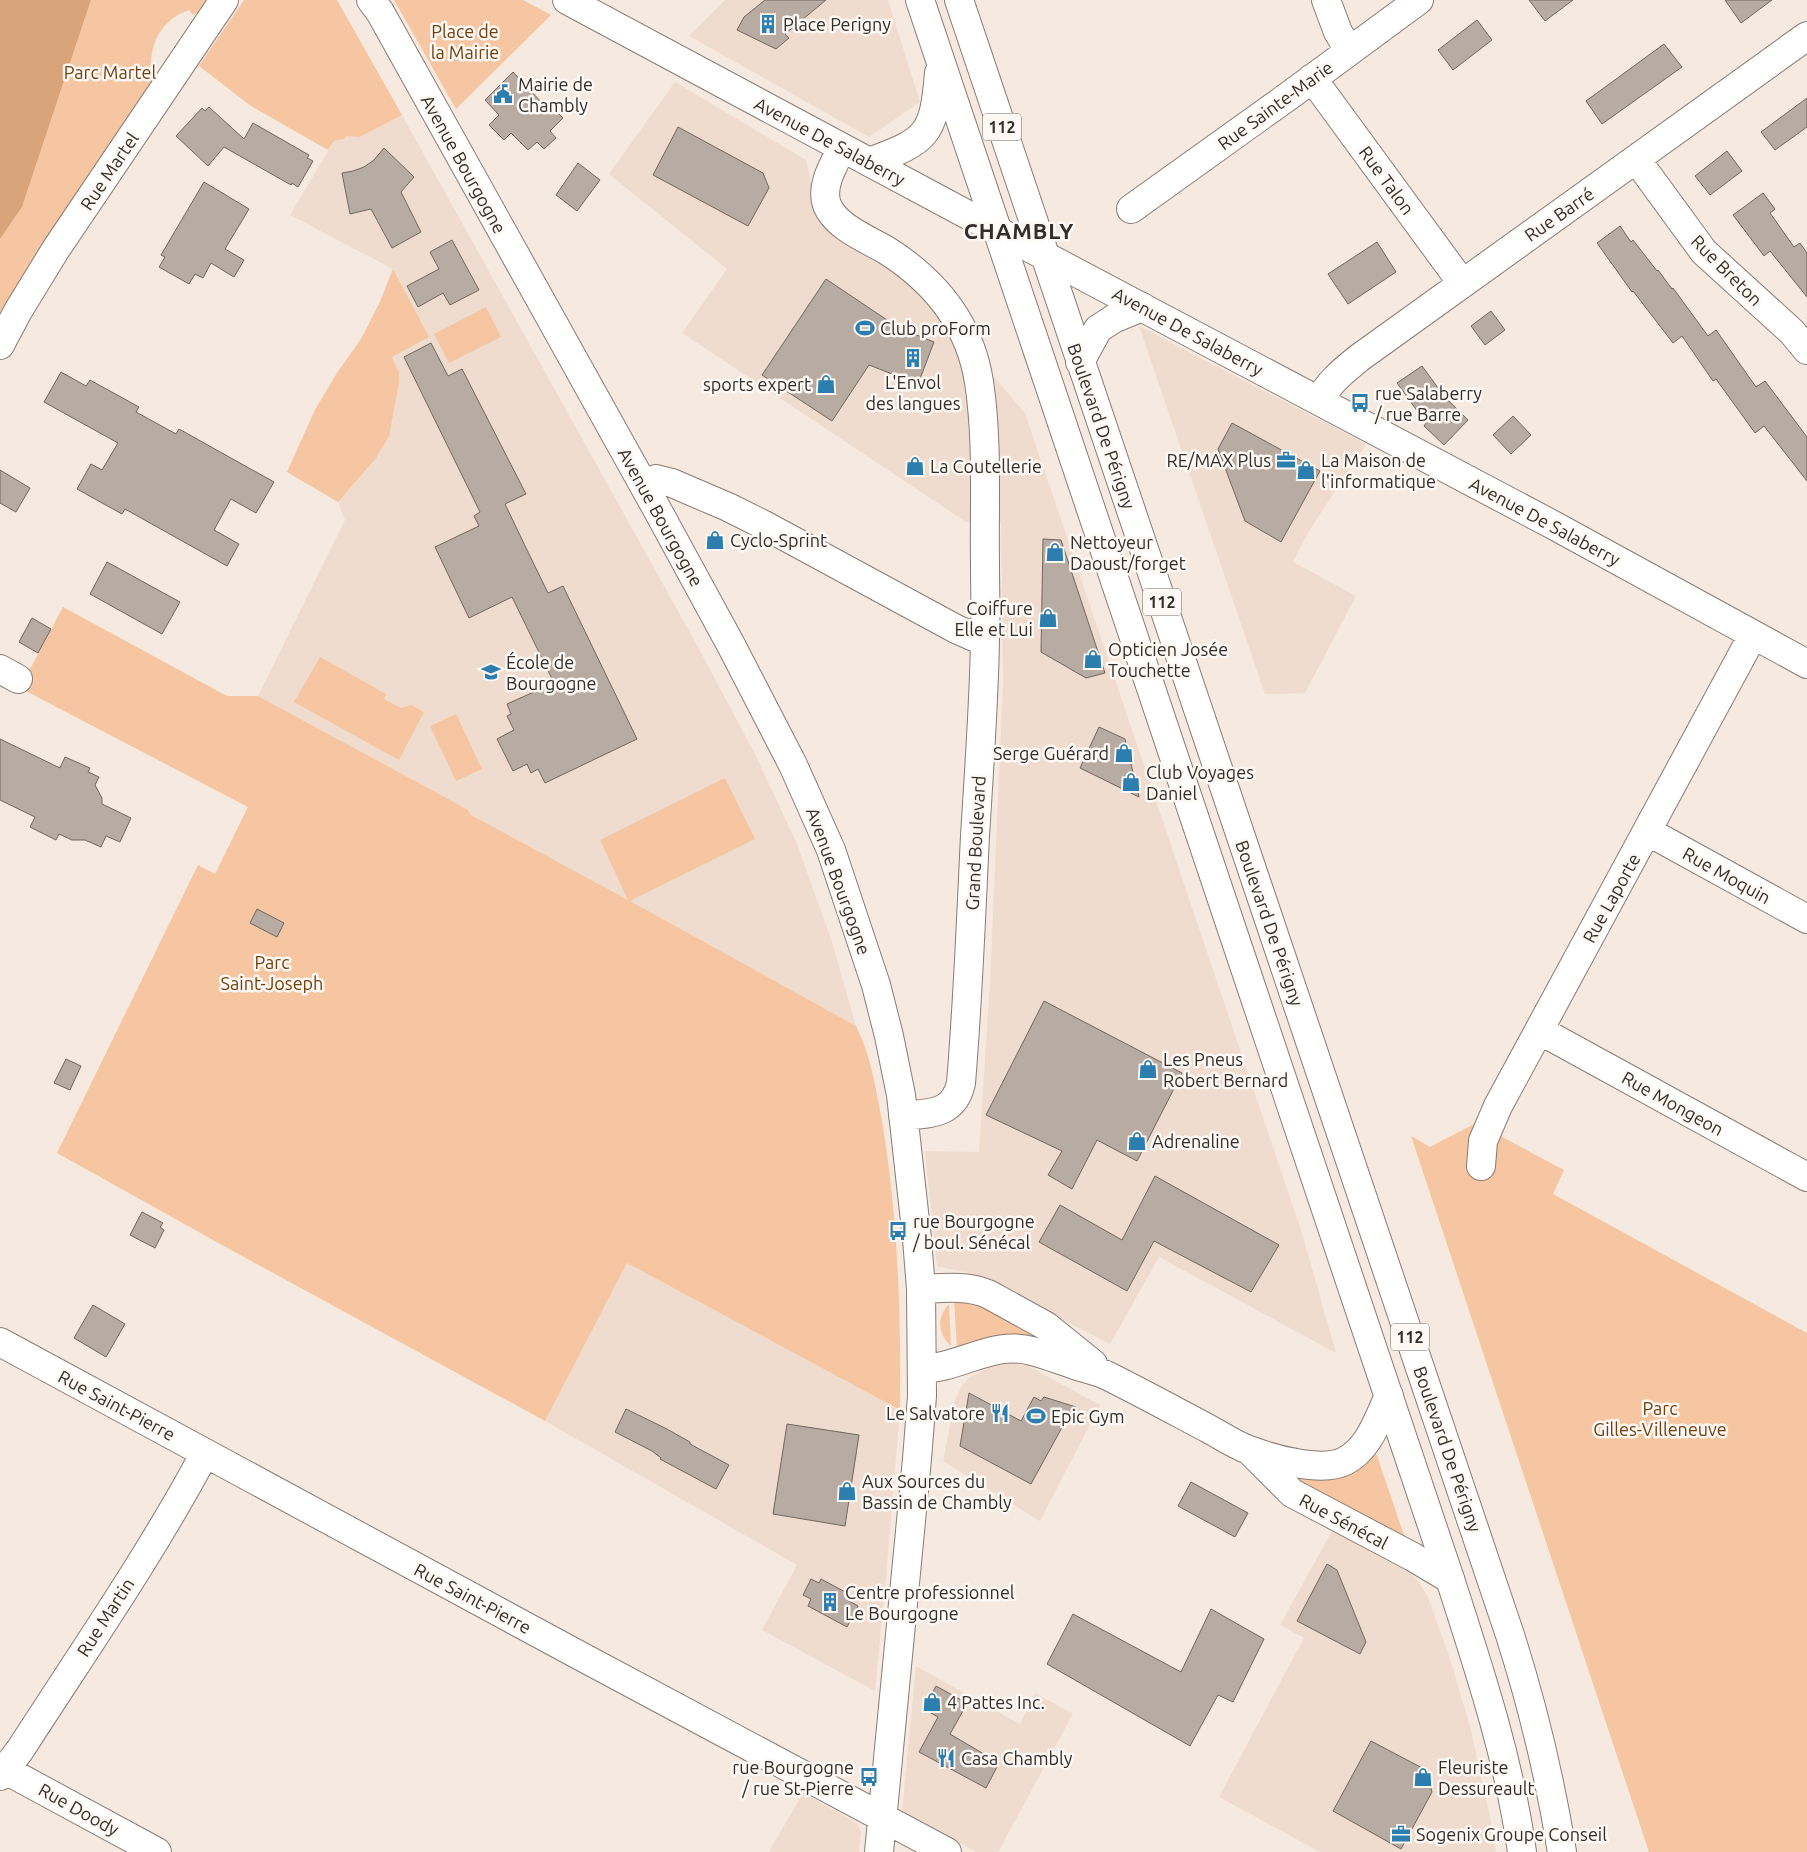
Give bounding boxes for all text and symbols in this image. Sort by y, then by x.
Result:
building icon: Place Perigny [757,13,779,35]
place label: Place Perigny [783,14,891,34]
park label: Place de la Mairie [431,21,499,62]
street label: Rue Sainte-Marie [1214,57,1336,153]
park label: Parc Martel [64,62,157,82]
place label: Mairie de Chambly [518,74,593,115]
public building icon: Mairie de Chambly [492,83,514,105]
street label: Avenue Bourgogne [418,91,510,237]
street label: Avenue De Salaberry [751,93,909,189]
road number: 112 [983,114,1021,140]
street label: Rue Martel [76,128,142,213]
street label: Rue Talon [1356,142,1418,218]
street label: Rue Barré [1521,183,1597,245]
district label: CHAMBLY [964,218,1074,243]
street label: Rue Breton [1688,231,1766,309]
street label: Avenue De Salaberry [1109,283,1267,379]
sports icon: Club proForm [854,317,876,339]
place label: Club proForm [880,318,991,338]
street label: Boulevard De Périgny [1064,341,1140,512]
building icon: L'Envol des langues [902,347,924,369]
place label: L'Envol des langues [865,372,961,413]
shop icon: sports expert [815,373,837,395]
place label: sports expert [703,374,811,394]
place label: rue Salaberry / rue Barre [1374,383,1482,424]
bus stop icon: rue Salaberry / rue Barre [1349,392,1371,414]
street label: Avenue Bourgogne [615,444,707,590]
office icon: RE/MAX Plus [1275,449,1297,471]
place label: RE/MAX Plus [1166,450,1271,470]
place label: La Maison de l'informatique [1321,450,1436,491]
shop icon: La Coutellerie [904,455,926,477]
place label: La Coutellerie [930,456,1042,476]
shop icon: La Maison de l'informatique [1295,459,1317,481]
street label: Avenue De Salaberry [1466,473,1624,569]
shop icon: Cyclo-Sprint [704,529,726,551]
place label: Cyclo-Sprint [730,530,827,550]
place label: Nettoyeur Daoust/forget [1070,532,1186,573]
shop icon: Nettoyeur Daoust/forget [1044,541,1066,563]
road number: 112 [1143,588,1181,616]
place label: Coiffure Elle et Lui [954,598,1033,639]
shop icon: Coiffure Elle et Lui [1037,607,1059,629]
place label: Opticien Josée Touchette [1108,639,1228,680]
shop icon: Opticien Josée Touchette [1082,648,1104,670]
place label: École de Bourgogne [506,651,597,693]
school or university icon: École de Bourgogne [480,661,502,683]
shop icon: Serge Guérard [1113,742,1135,764]
place label: Serge Guérard [993,743,1109,763]
place label: Club Voyages Daniel [1146,762,1254,803]
shop icon: Club Voyages Daniel [1120,771,1142,793]
street label: Grand Boulevard [961,775,989,911]
street label: Avenue Bourgogne [803,805,875,957]
street label: Boulevard De Périgny [1232,838,1308,1009]
street label: Rue Moquin [1680,843,1774,907]
street label: Rue Laporte [1578,850,1644,946]
park label: Parc Saint-Joseph [221,952,323,993]
place label: Les Pneus Robert Bernard [1163,1049,1288,1090]
shop icon: Les Pneus Robert Bernard [1137,1058,1159,1080]
street label: Rue Mongeon [1619,1067,1727,1139]
shop icon: Adrenaline [1126,1130,1148,1152]
place label: Adrenaline [1152,1131,1240,1151]
place label: rue Bourgogne / boul. Sénécal [912,1211,1035,1252]
bus stop icon: rue Bourgogne / boul. Sénécal [887,1220,909,1242]
road number: 112 [1391,1324,1429,1350]
street label: Boulevard De Périgny [1410,1364,1486,1535]
street label: Rue Saint-Pierre [55,1366,179,1444]
park label: Parc Gilles-Villeneuve [1593,1398,1727,1439]
restaurant icon: Le Salvatore [989,1402,1011,1424]
place label: Le Salvatore [886,1403,985,1423]
sports icon: Epic Gym [1025,1405,1047,1427]
place label: Epic Gym [1051,1406,1125,1426]
place label: Aux Sources du Bassin de Chambly [862,1471,1012,1512]
shop icon: Aux Sources du Bassin de Chambly [836,1480,858,1502]
street label: Rue Sénécal [1296,1489,1392,1553]
street label: Rue Saint-Pierre [411,1559,535,1637]
street label: Rue Martin [72,1574,138,1660]
place label: Centre professionnel Le Bourgogne [845,1582,1015,1623]
building icon: Centre professionnel Le Bourgogne [819,1591,841,1613]
shop icon: 4 Pattes Inc. [921,1691,943,1713]
place label: 4 Pattes Inc. [947,1692,1045,1712]
restaurant icon: Casa Chambly [935,1747,957,1769]
place label: Casa Chambly [961,1748,1073,1768]
place label: rue Bourgogne / rue St-Pierre [732,1757,854,1798]
place label: Fleuriste Dessureault [1438,1757,1535,1798]
bus stop icon: rue Bourgogne / rue St-Pierre [858,1766,880,1788]
shop icon: Fleuriste Dessureault [1412,1766,1434,1788]
street label: Rue Doody [35,1779,123,1839]
office icon: Sogenix Groupe Conseil [1390,1823,1412,1845]
place label: Sogenix Groupe Conseil [1416,1824,1607,1844]

